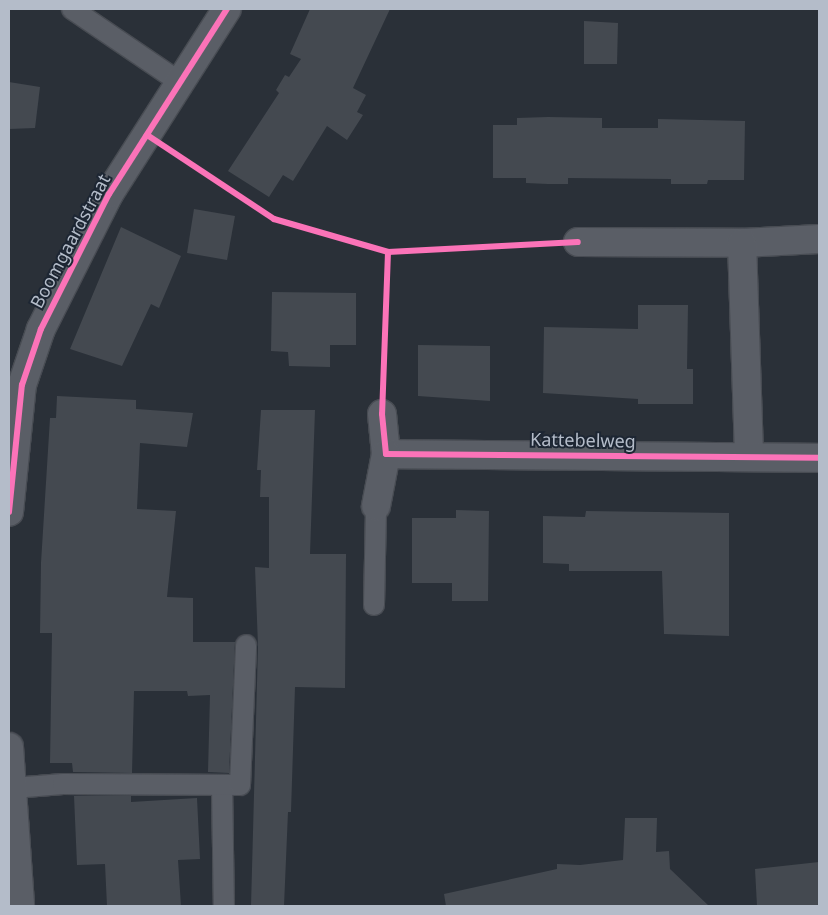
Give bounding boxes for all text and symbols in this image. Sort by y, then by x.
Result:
street label: Boomgaardstraat [26,170,114,312]
street label: Kattebelweg [530,428,636,452]

